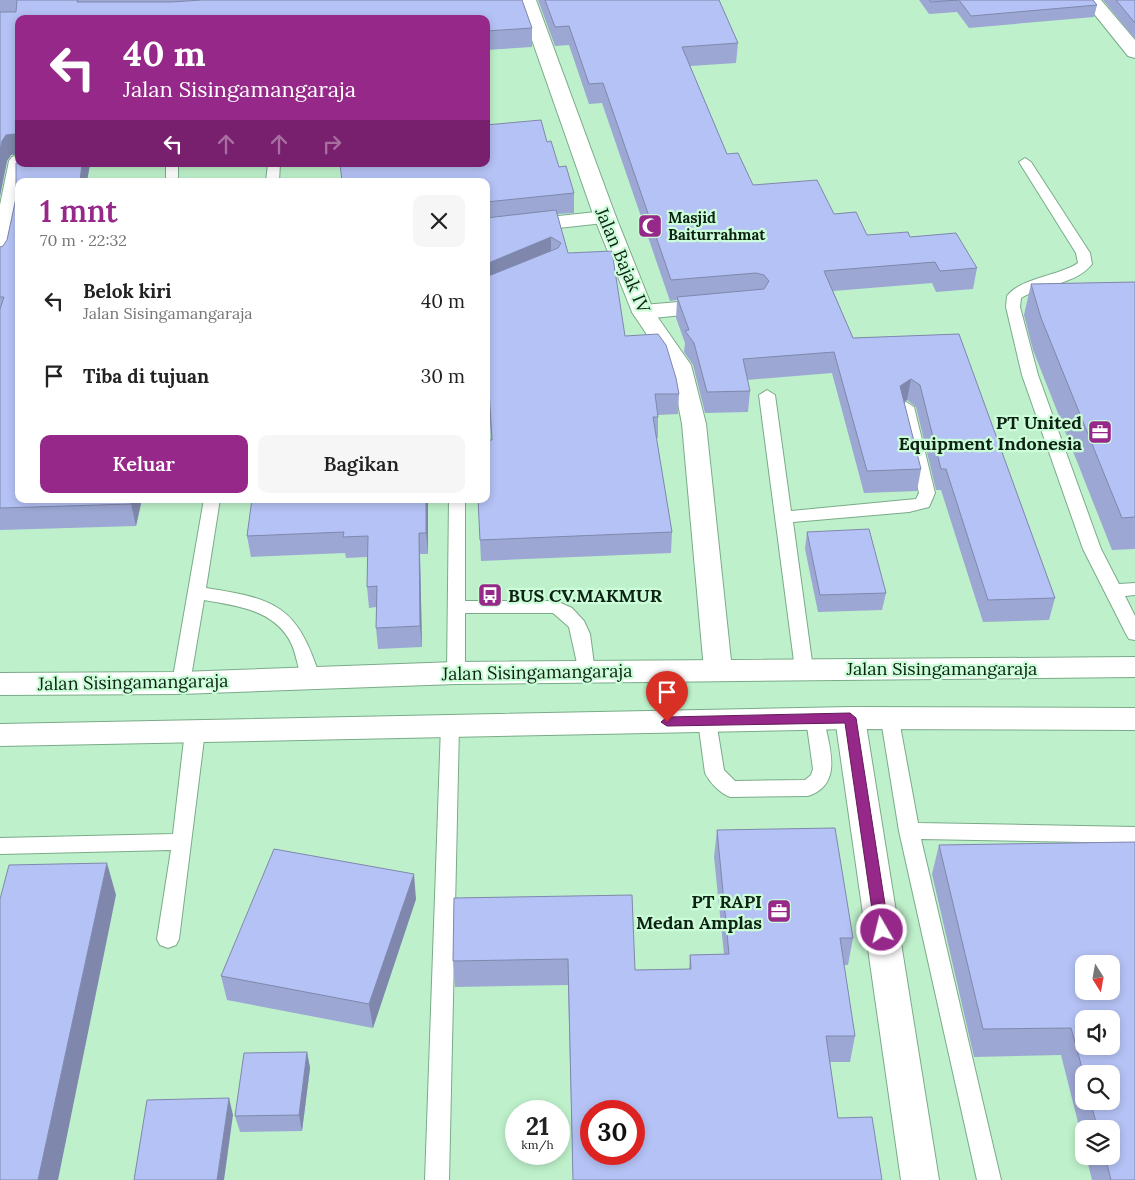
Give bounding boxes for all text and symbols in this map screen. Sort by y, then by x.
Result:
text: 40 m [123,31,206,76]
icon: left [40,35,105,100]
text: Jalan Sisingamangaraja [123,75,356,103]
icon: left [159,130,187,158]
icon: ahead [212,130,240,158]
icon: ahead [265,130,293,158]
icon: right [318,130,346,158]
text: 1 mnt [40,192,118,230]
button: close [413,195,465,247]
street label: Jalan Bajak IV [590,203,656,317]
place label: Masjid Baiturrahmat [668,208,766,244]
mosque icon: Masjid Baiturrahmat [637,213,663,239]
text: 70 m · 22:32 [40,230,127,250]
text: Belok kiri [83,279,172,303]
icon: left [40,287,68,315]
text: 40 m [421,289,465,313]
text: Jalan Sisingamangaraja [83,303,253,323]
icon: arrive [40,362,68,390]
text: Tiba di tujuan [83,364,209,388]
text: 30 m [421,364,465,388]
place label: PT United Equipment Indonesia [899,411,1083,455]
office icon: PT United Equipment Indonesia [1087,419,1113,445]
button: Keluar [40,435,248,493]
button: Bagikan [258,435,465,493]
bus stop icon: BUS CV.MAKMUR [477,582,503,608]
place label: BUS CV.MAKMUR [508,584,663,607]
street label: Jalan Sisingamangaraja [846,657,1037,680]
street label: Jalan Sisingamangaraja [440,659,633,685]
street label: Jalan Sisingamangaraja [36,669,229,695]
pin [646,671,688,722]
icon: arrive [653,678,681,706]
place label: PT RAPI Medan Amplas [636,890,762,934]
office icon: PT RAPI Medan Amplas [766,898,792,924]
position arrow [855,903,907,955]
north arrow [1075,955,1120,1000]
map controls [1075,955,1120,1165]
button: sound [1075,1010,1120,1055]
button: search [1075,1065,1120,1110]
speed limit sign: 30 [580,1100,645,1165]
text: 21 [526,1110,549,1142]
button: layers [1075,1120,1120,1165]
text: km/h [521,1137,554,1152]

